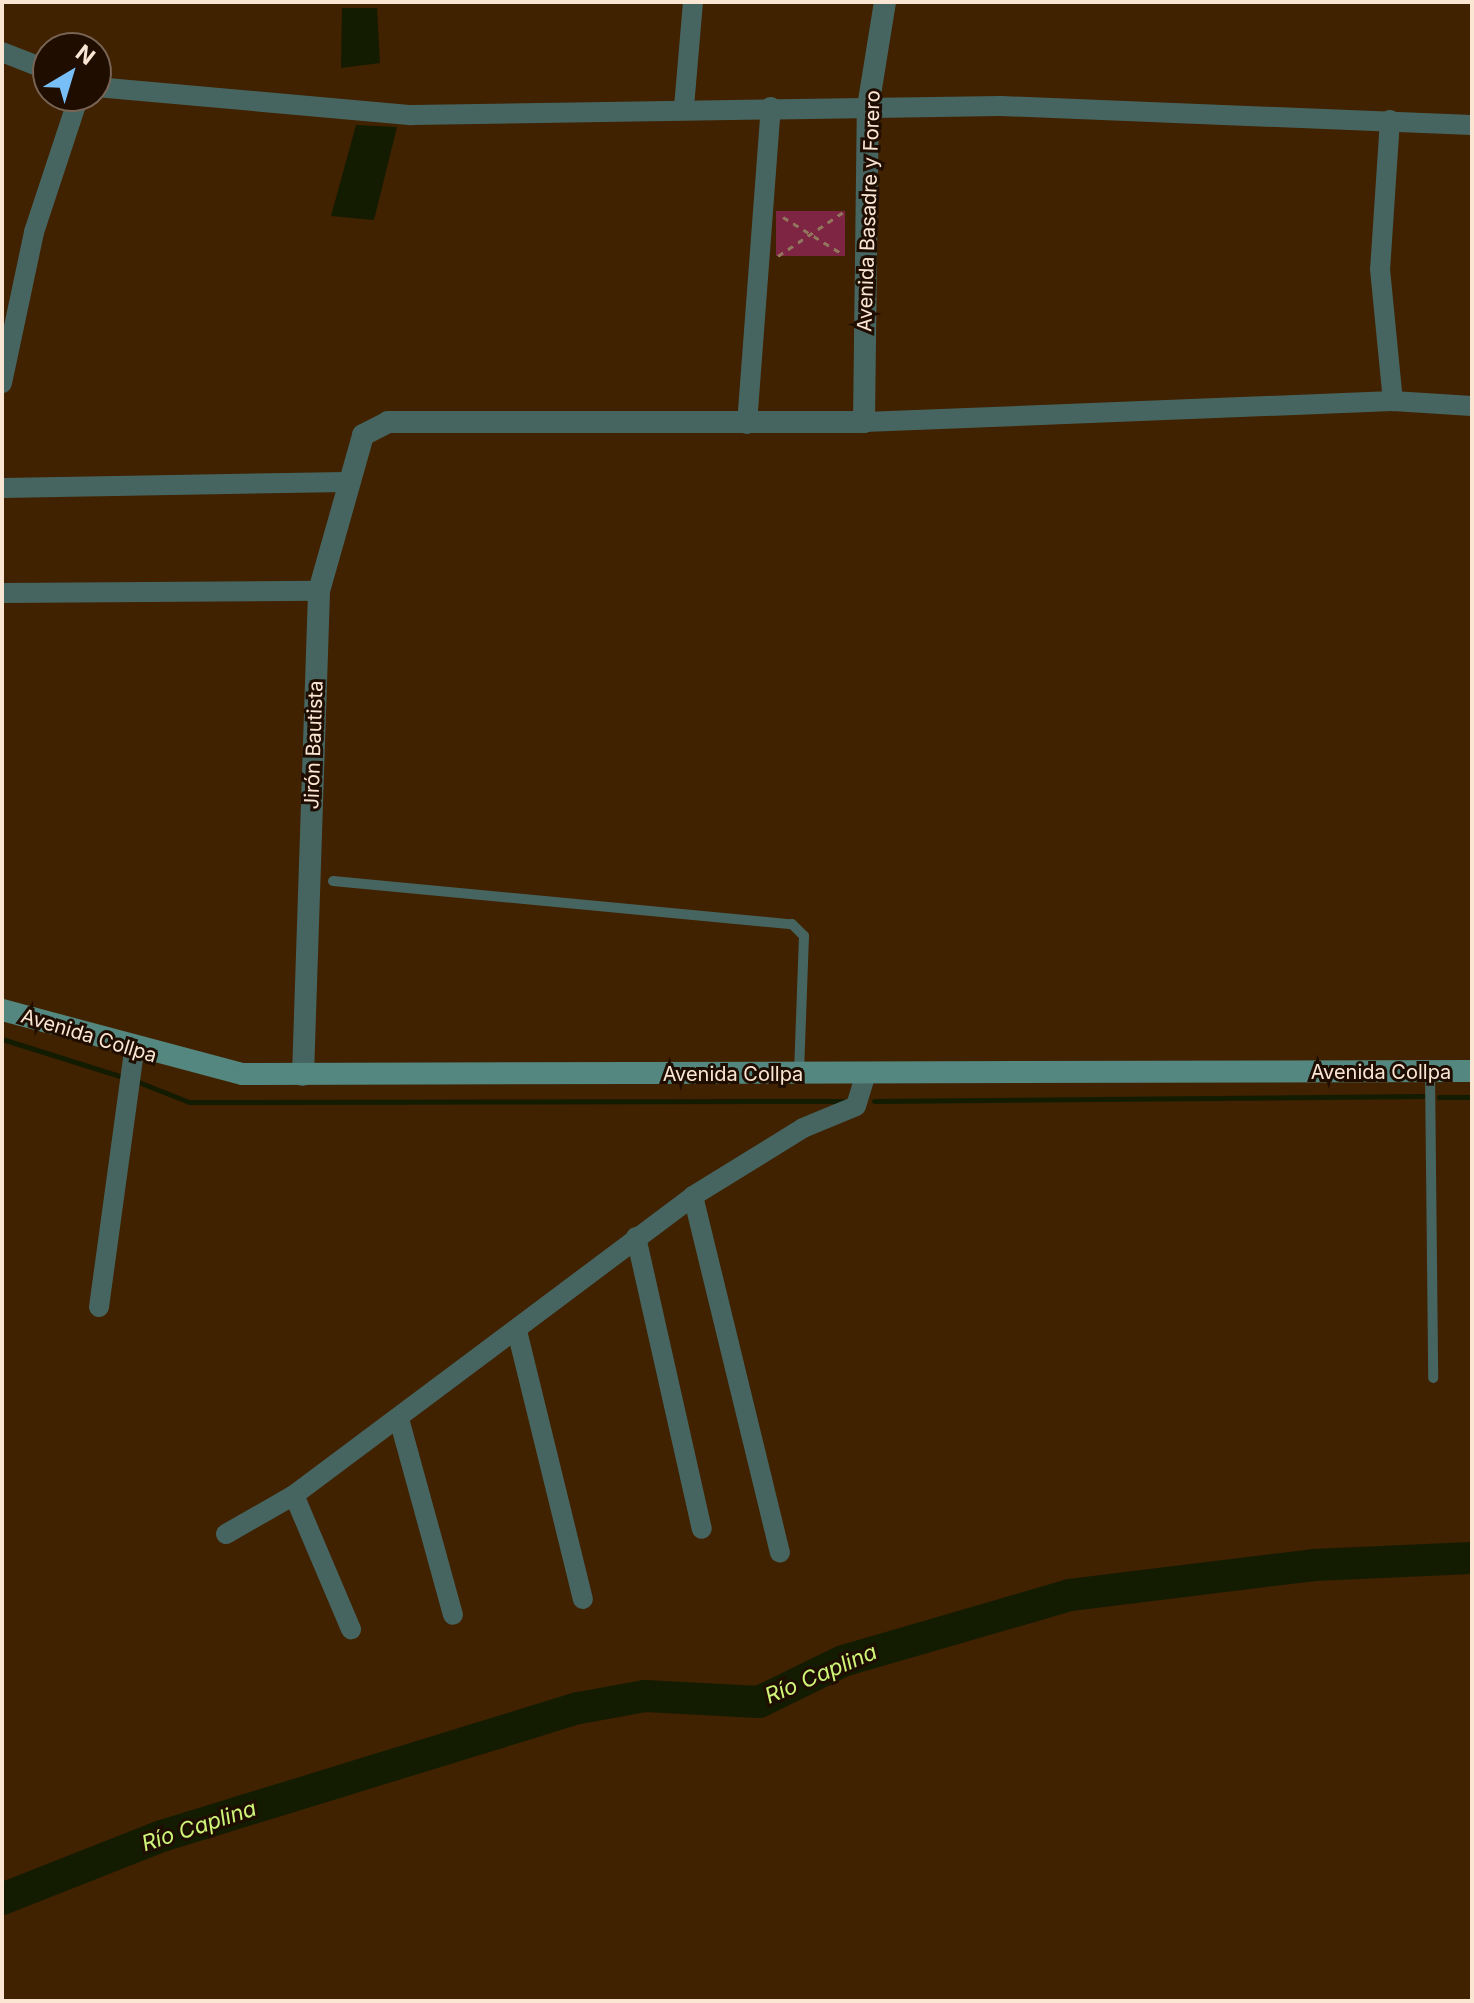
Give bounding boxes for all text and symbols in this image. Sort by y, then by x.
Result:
north arrow [32,32,112,112]
text: N [71,39,100,70]
street label: Avenida Basadre y Forero [853,90,885,332]
street label: Jirón Bautista [300,680,328,810]
street label: Avenida Collpa [18,1004,160,1068]
street label: Avenida Collpa [1311,1060,1451,1084]
street label: Avenida Collpa [663,1062,803,1086]
water label: Río Caplina [761,1639,881,1709]
water label: Río Caplina [138,1795,260,1857]

